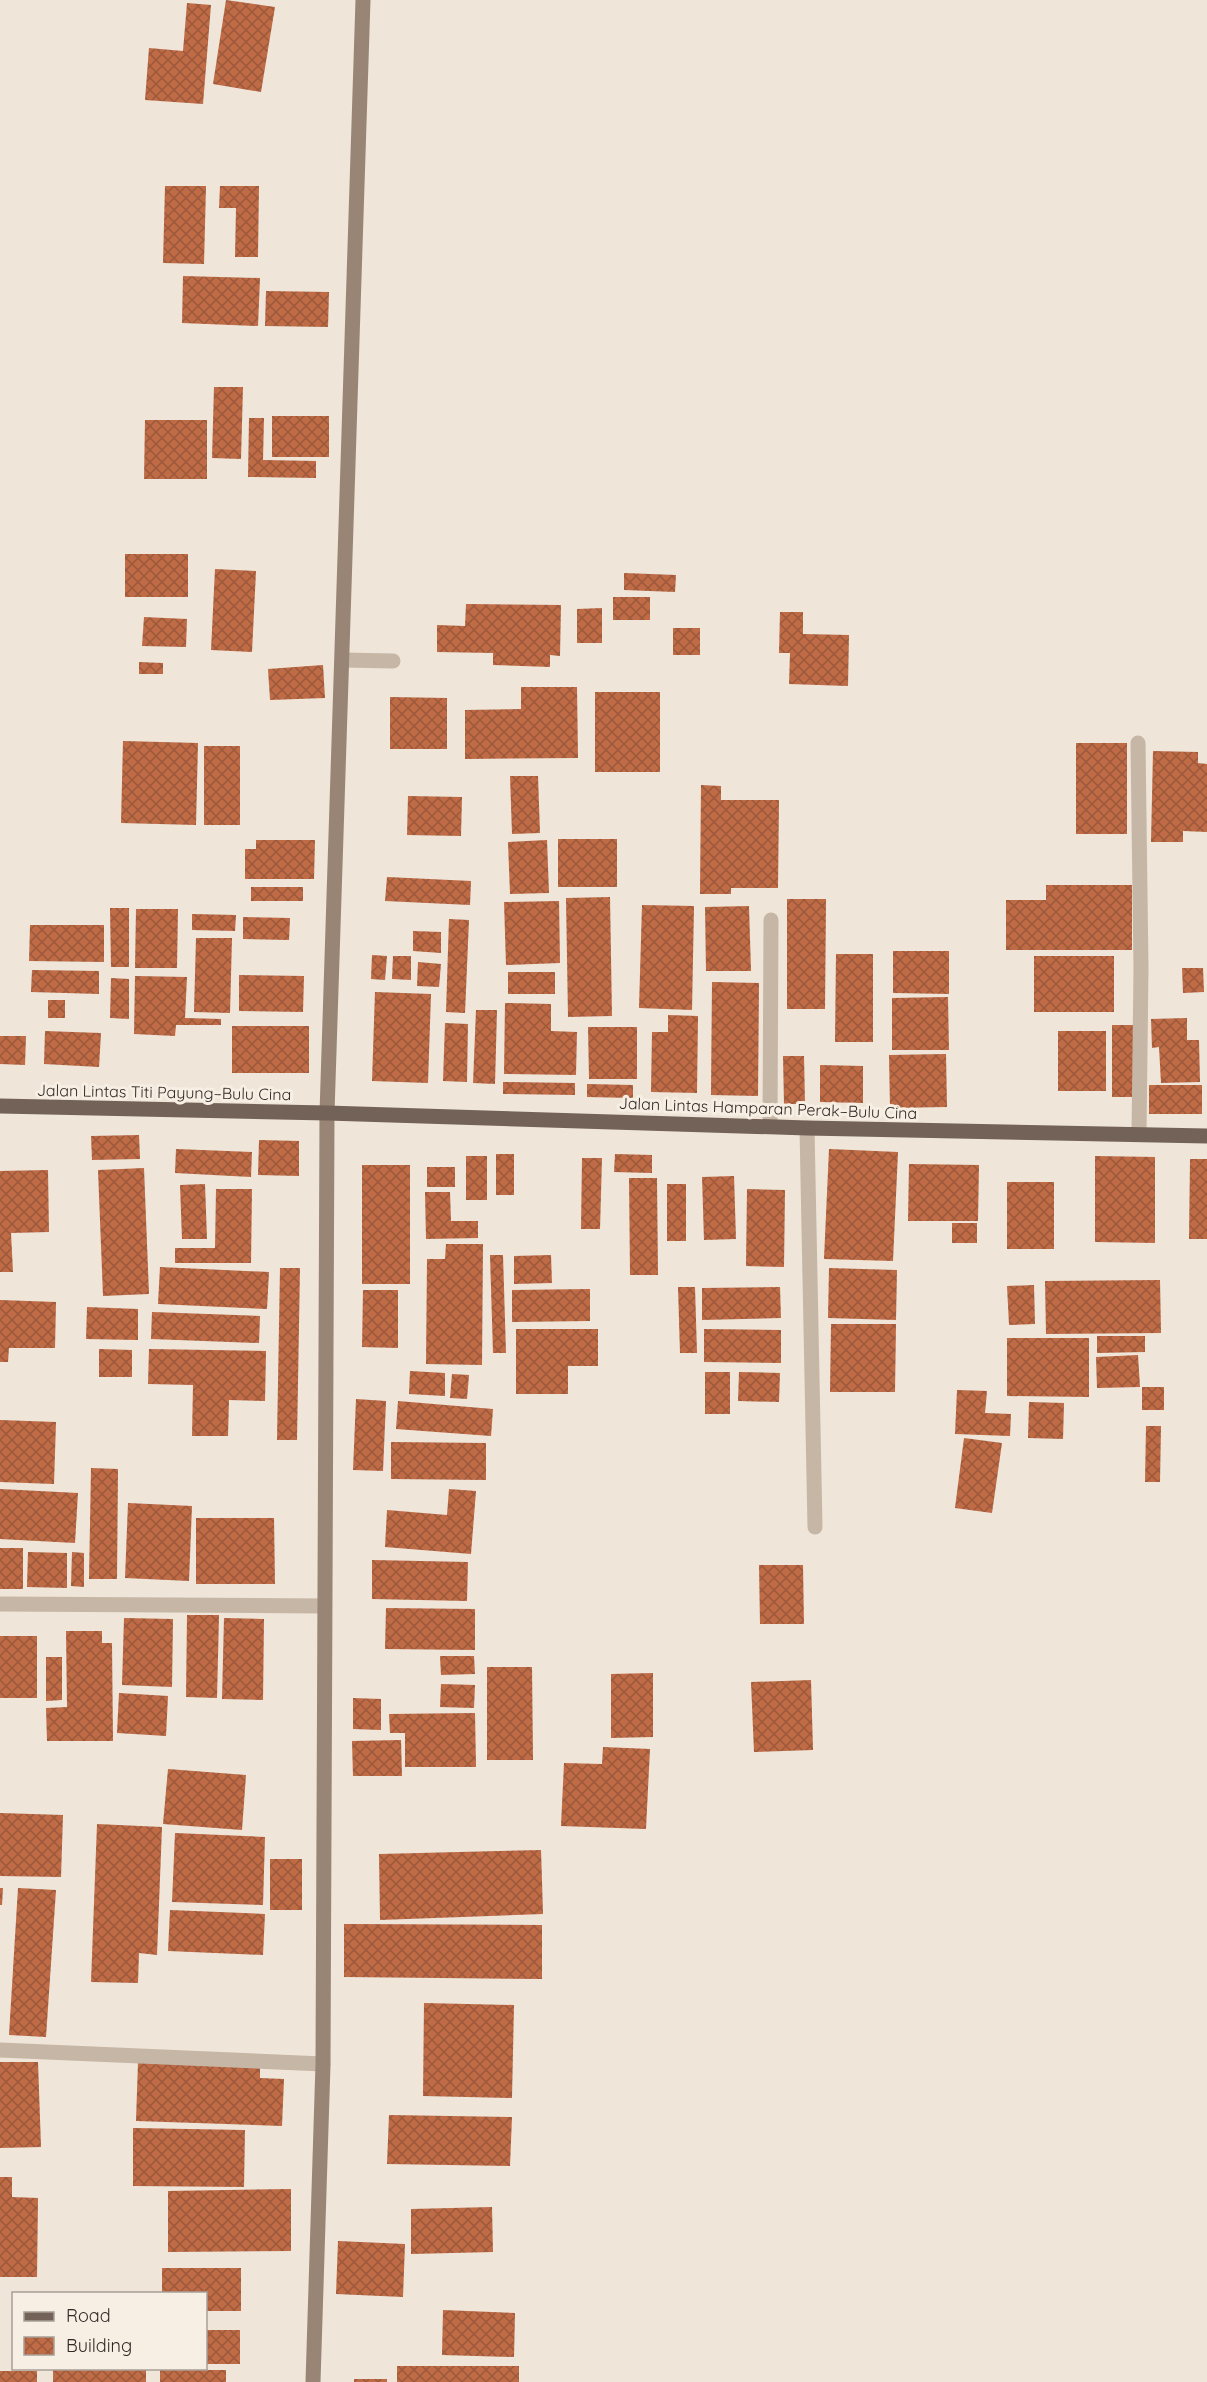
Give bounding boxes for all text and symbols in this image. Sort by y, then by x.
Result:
street label: Jalan Lintas Titi Payung–Bulu Cina [37,1080,291,1104]
street label: Jalan Lintas Hamparan Perak–Bulu Cina [618,1093,918,1123]
legend [12,2292,207,2370]
text: Road [66,2304,111,2327]
text: Building [66,2334,132,2357]

